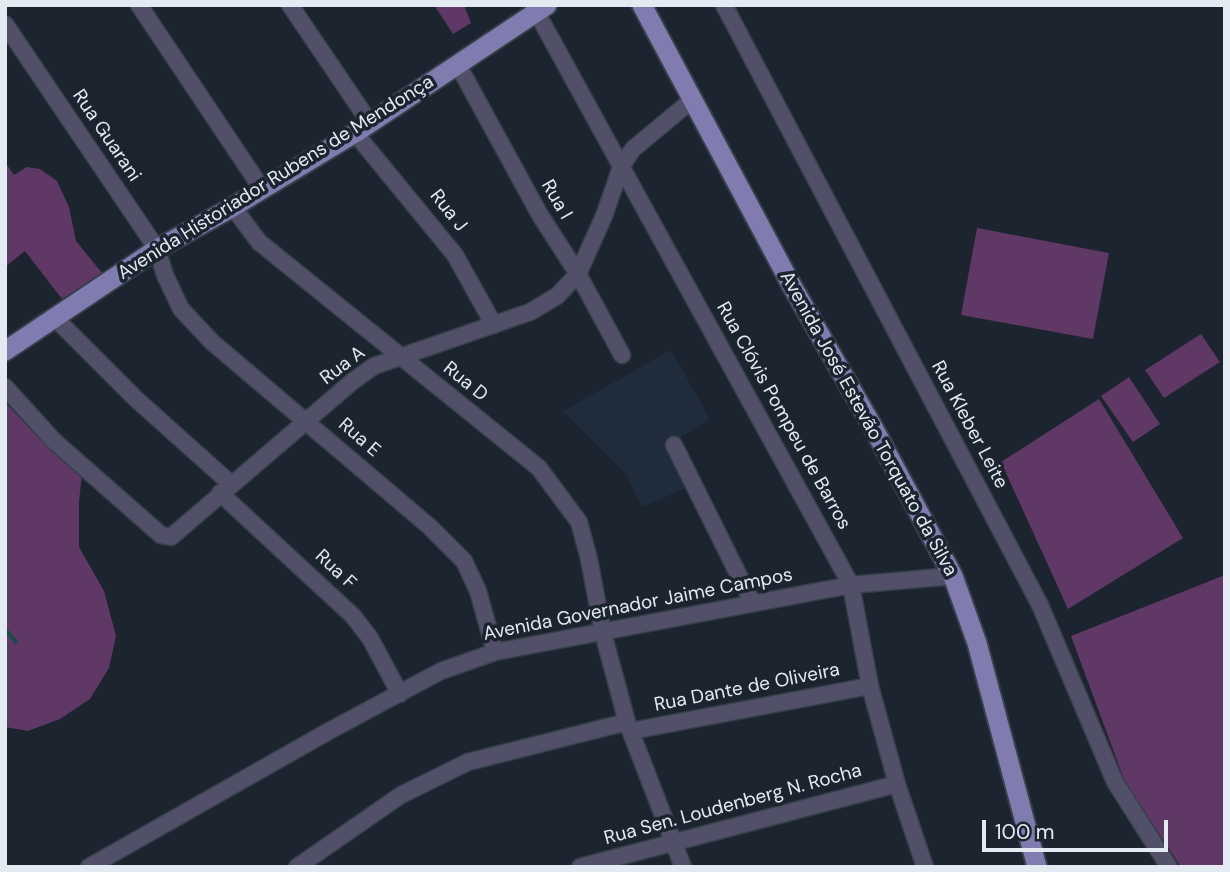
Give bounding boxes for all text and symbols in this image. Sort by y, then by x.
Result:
street label: Avenida Historiador Rubens de Mendonça [114,71,438,285]
street label: Rua Guarani [67,86,145,186]
street label: Rua I [536,176,576,224]
street label: Rua J [425,185,471,237]
street label: Avenida José Estevão Torquato da Silva [774,268,962,580]
street label: Rua Clóvis Pompeu de Barros [711,298,855,534]
street label: Rua A [316,342,370,390]
street label: Rua D [438,357,492,407]
street label: Rua Kleber Leite [926,357,1012,493]
street label: Rua E [333,414,385,462]
street label: Rua F [310,545,360,595]
street label: Avenida Governador Jaime Campos [481,564,795,646]
street label: Rua Dante de Oliveira [652,659,842,717]
street label: Rua Sen. Loudenberg N. Rocha [602,760,864,850]
scale bar [985,806,1170,850]
text: 100 m [995,818,1055,846]

